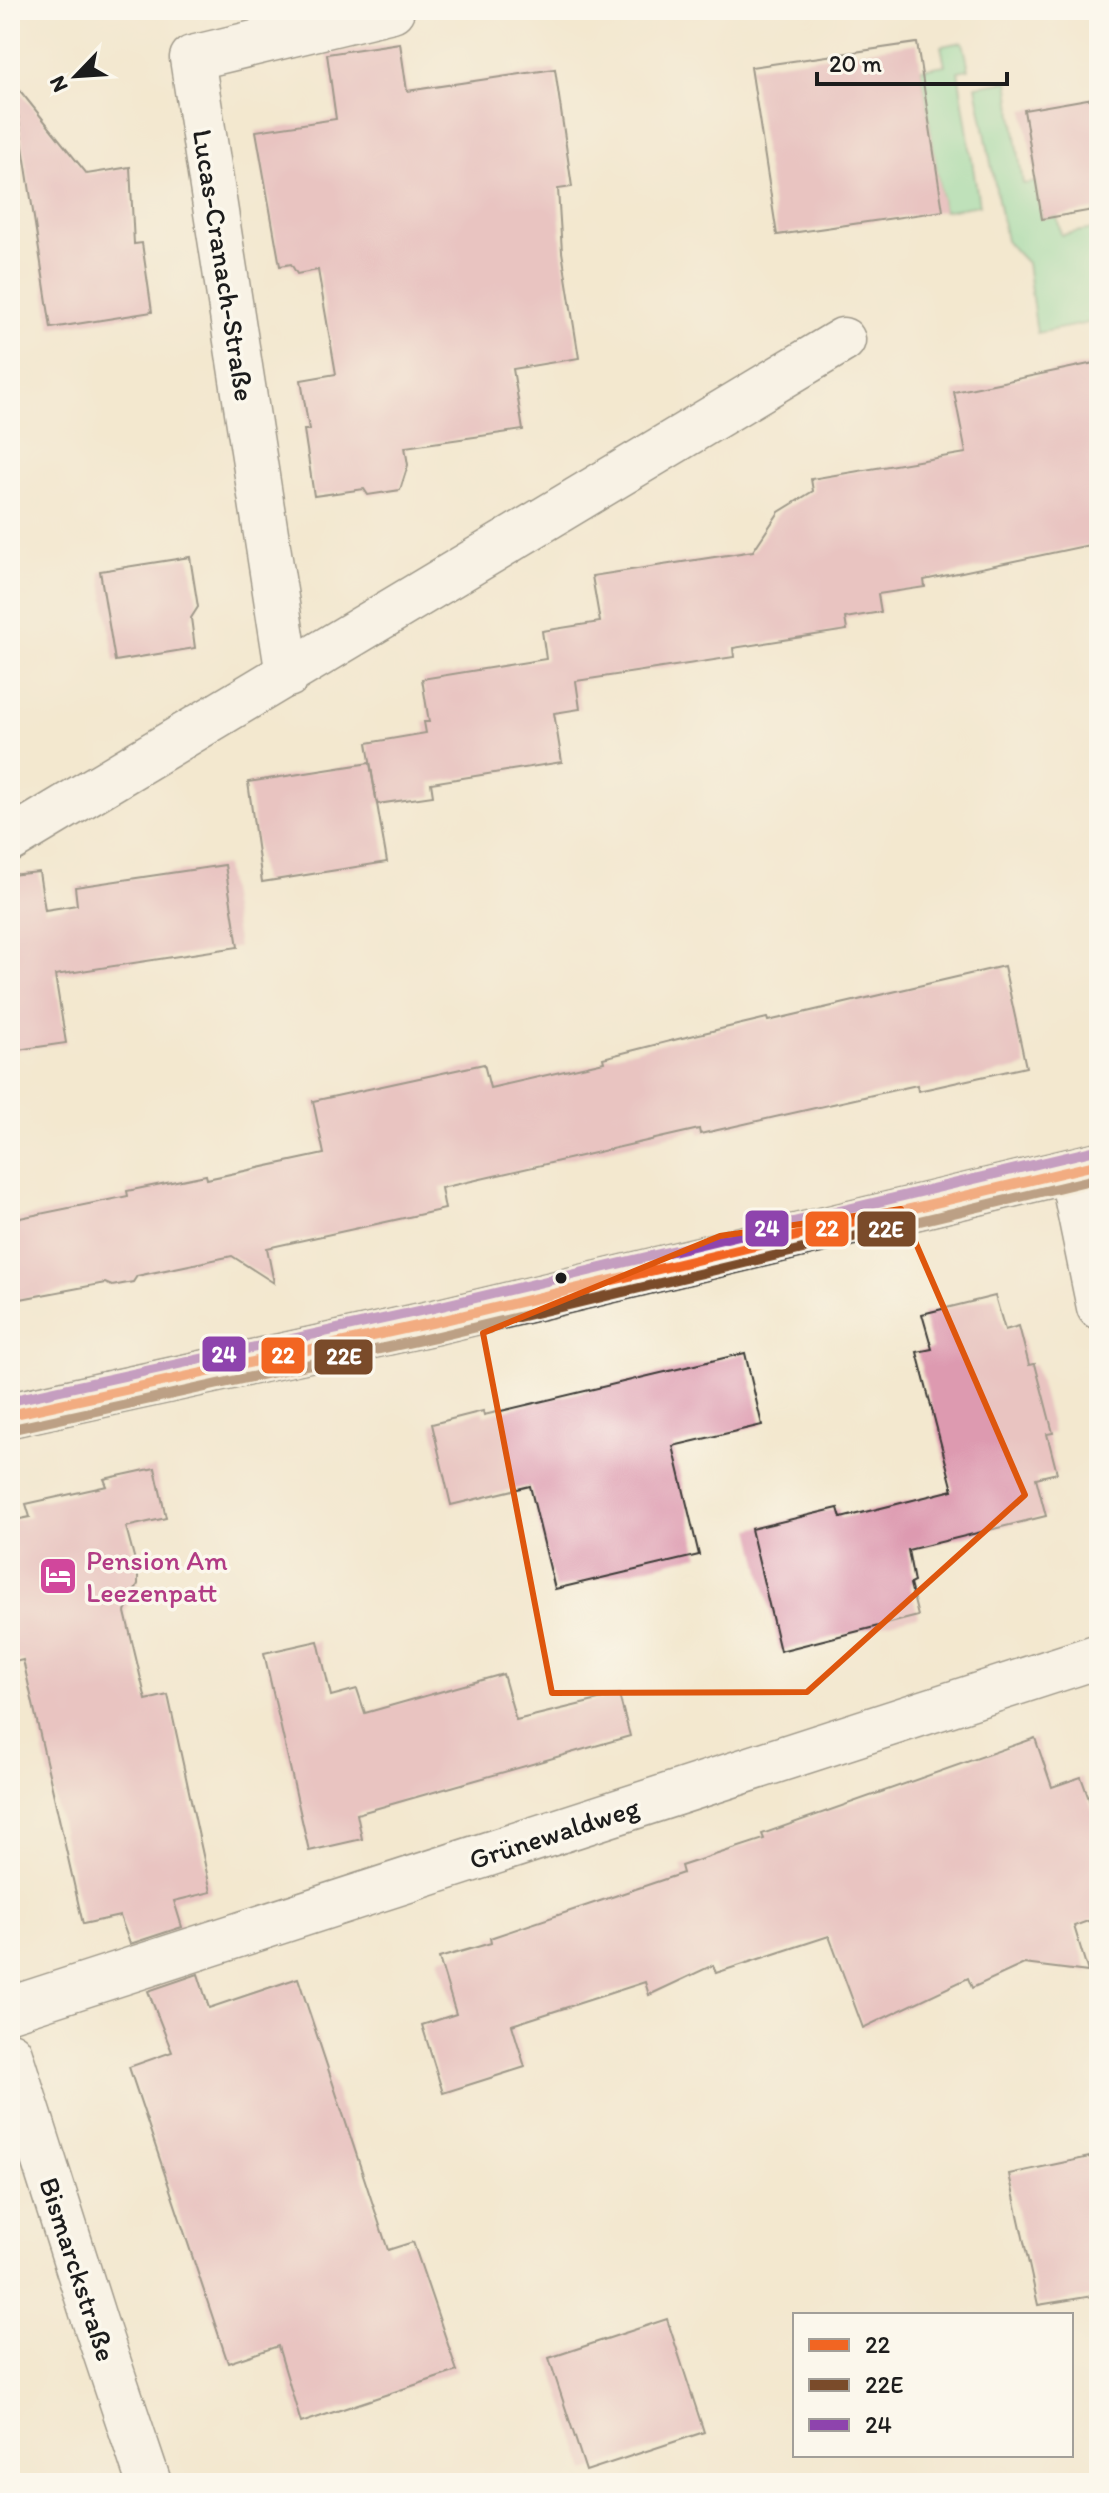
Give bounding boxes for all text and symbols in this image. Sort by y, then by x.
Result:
north arrow [36,36,116,116]
scale bar [817,36,1007,86]
text: 20 m [829,49,882,78]
text: N [43,72,74,97]
street label: Lucas-Cranach-Straße [186,127,262,403]
line badge: 24 [744,1209,790,1248]
line badge: 22 [804,1210,850,1248]
line badge: 22E [856,1210,917,1248]
text: 24 [755,1215,780,1242]
text: 22 [815,1215,839,1242]
text: 22E [868,1216,904,1243]
unlabelled marker [553,1270,569,1286]
line badge: 24 [201,1335,247,1373]
line badge: 22 [260,1336,306,1375]
line badge: 22E [313,1338,374,1376]
text: 24 [212,1341,237,1368]
text: 22 [271,1342,295,1369]
text: 22E [326,1343,362,1370]
place label: Pension Am Leezenpatt [86,1543,228,1609]
hotel icon: Pension Am Leezenpatt [37,1555,79,1597]
street label: Grünewaldweg [465,1789,644,1876]
street label: Bismarckstraße [32,2173,124,2365]
legend [793,2313,1073,2457]
text: 22 [865,2330,891,2359]
text: 22E [865,2370,904,2399]
text: 24 [865,2410,892,2439]

